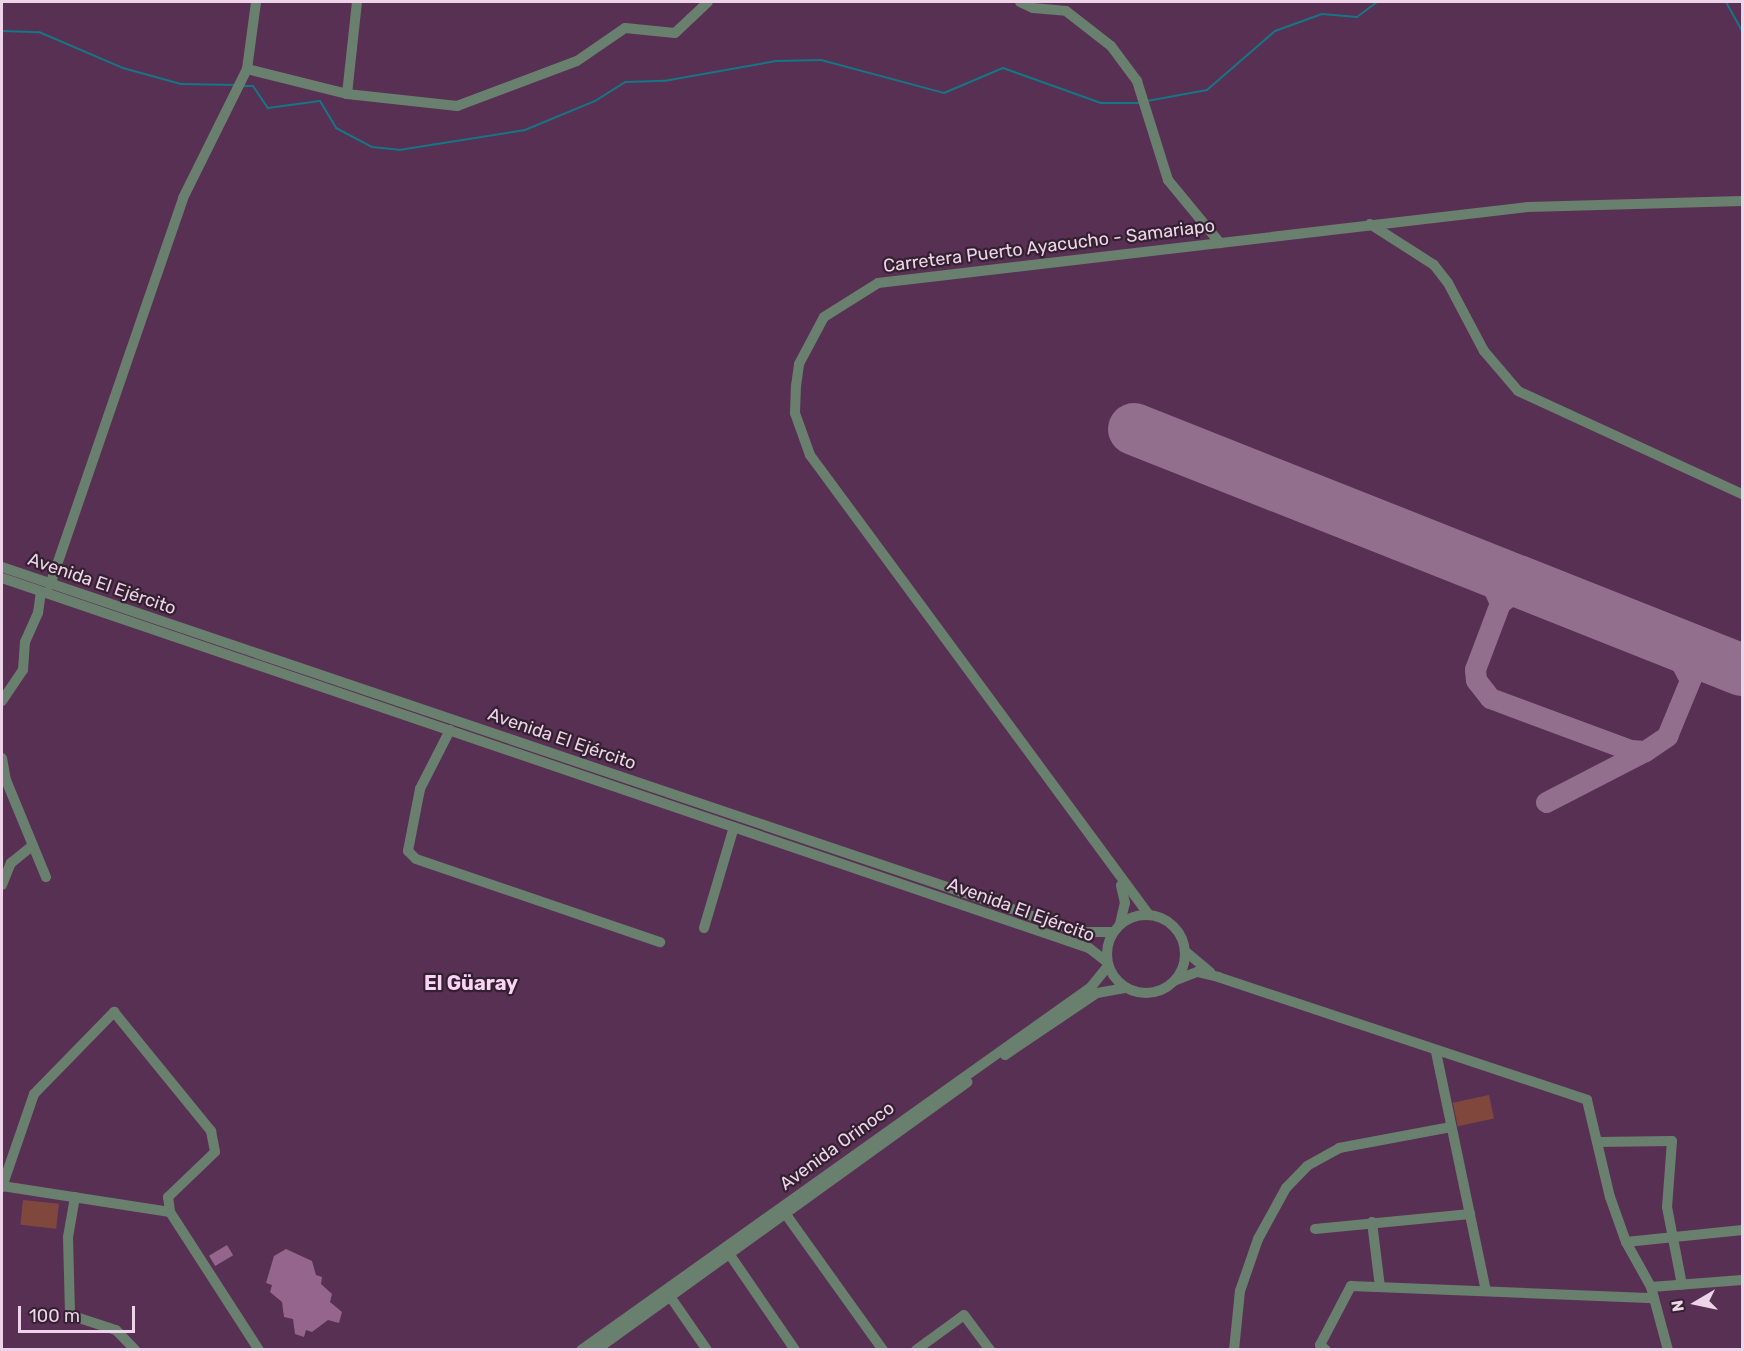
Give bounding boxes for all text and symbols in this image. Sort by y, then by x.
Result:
street label: Carretera Puerto Ayacucho - Samariapo [882,215,1216,277]
street label: Avenida El Ejército [25,549,179,619]
street label: Avenida El Ejército [485,704,639,774]
street label: Avenida El Ejército [944,873,1098,947]
district label: El Güaray [424,971,518,995]
street label: Avenida Orinoco [775,1097,899,1195]
north arrow [1666,1273,1726,1333]
scale bar [21,1294,138,1332]
text: N [1667,1299,1688,1313]
text: 100 m [29,1305,80,1327]

